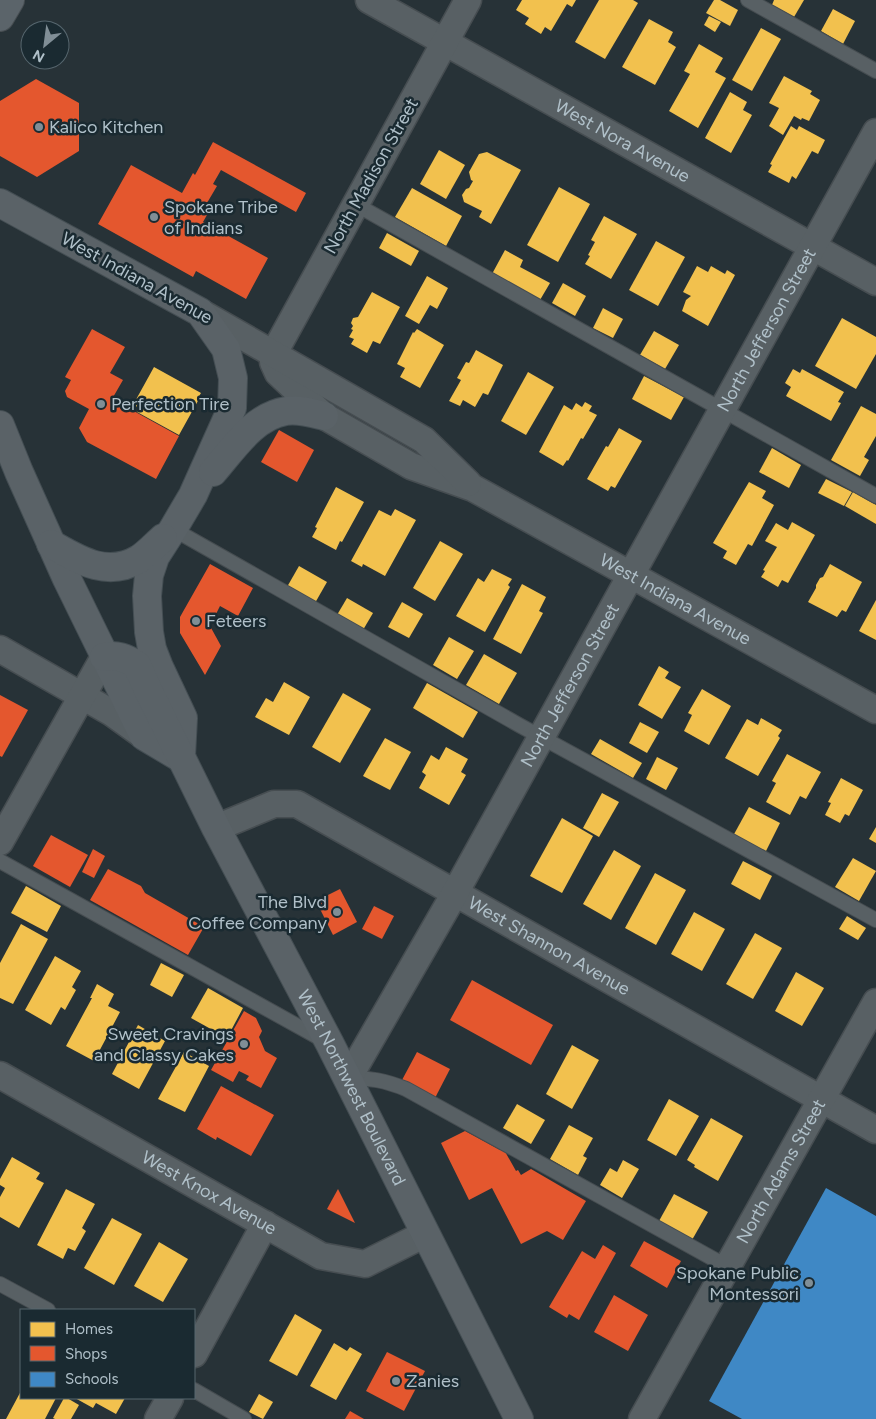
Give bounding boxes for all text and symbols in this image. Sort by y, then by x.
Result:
north arrow [20,20,70,70]
text: N [30,46,48,66]
street label: North Madison Street [319,94,423,258]
street label: West Nora Avenue [551,95,694,187]
place label: Kalico Kitchen [49,116,163,138]
marker: Kalico Kitchen [33,121,45,133]
place label: Spokane Tribe of Indians [164,196,278,239]
marker: Spokane Tribe of Indians [148,211,160,223]
street label: West Indiana Avenue [58,227,217,329]
street label: North Jefferson Street [712,244,821,416]
place label: Perfection Tire [111,393,229,415]
marker: Perfection Tire [95,398,107,410]
street label: West Indiana Avenue [596,549,755,650]
street label: North Jefferson Street [516,599,624,771]
place label: Feteers [206,610,266,632]
marker: Feteers [190,615,202,627]
place label: The Blvd Coffee Company [188,891,328,934]
street label: West Shannon Avenue [464,892,634,1000]
marker: The Blvd Coffee Company [331,906,343,918]
street label: West Northwest Boulevard [292,986,410,1189]
place label: Sweet Cravings and Classy Cakes [94,1023,234,1066]
marker: Sweet Cravings and Classy Cakes [238,1038,250,1050]
street label: North Adams Street [732,1095,830,1247]
street label: West Knox Avenue [138,1146,281,1240]
place label: Spokane Public Montessori [676,1262,799,1305]
marker: Spokane Public Montessori [803,1277,815,1289]
legend [20,1309,195,1399]
text: Homes [65,1320,113,1338]
text: Shops [65,1345,107,1363]
text: Schools [65,1370,118,1388]
place label: Zanies [406,1370,459,1392]
marker: Zanies [390,1375,402,1387]

